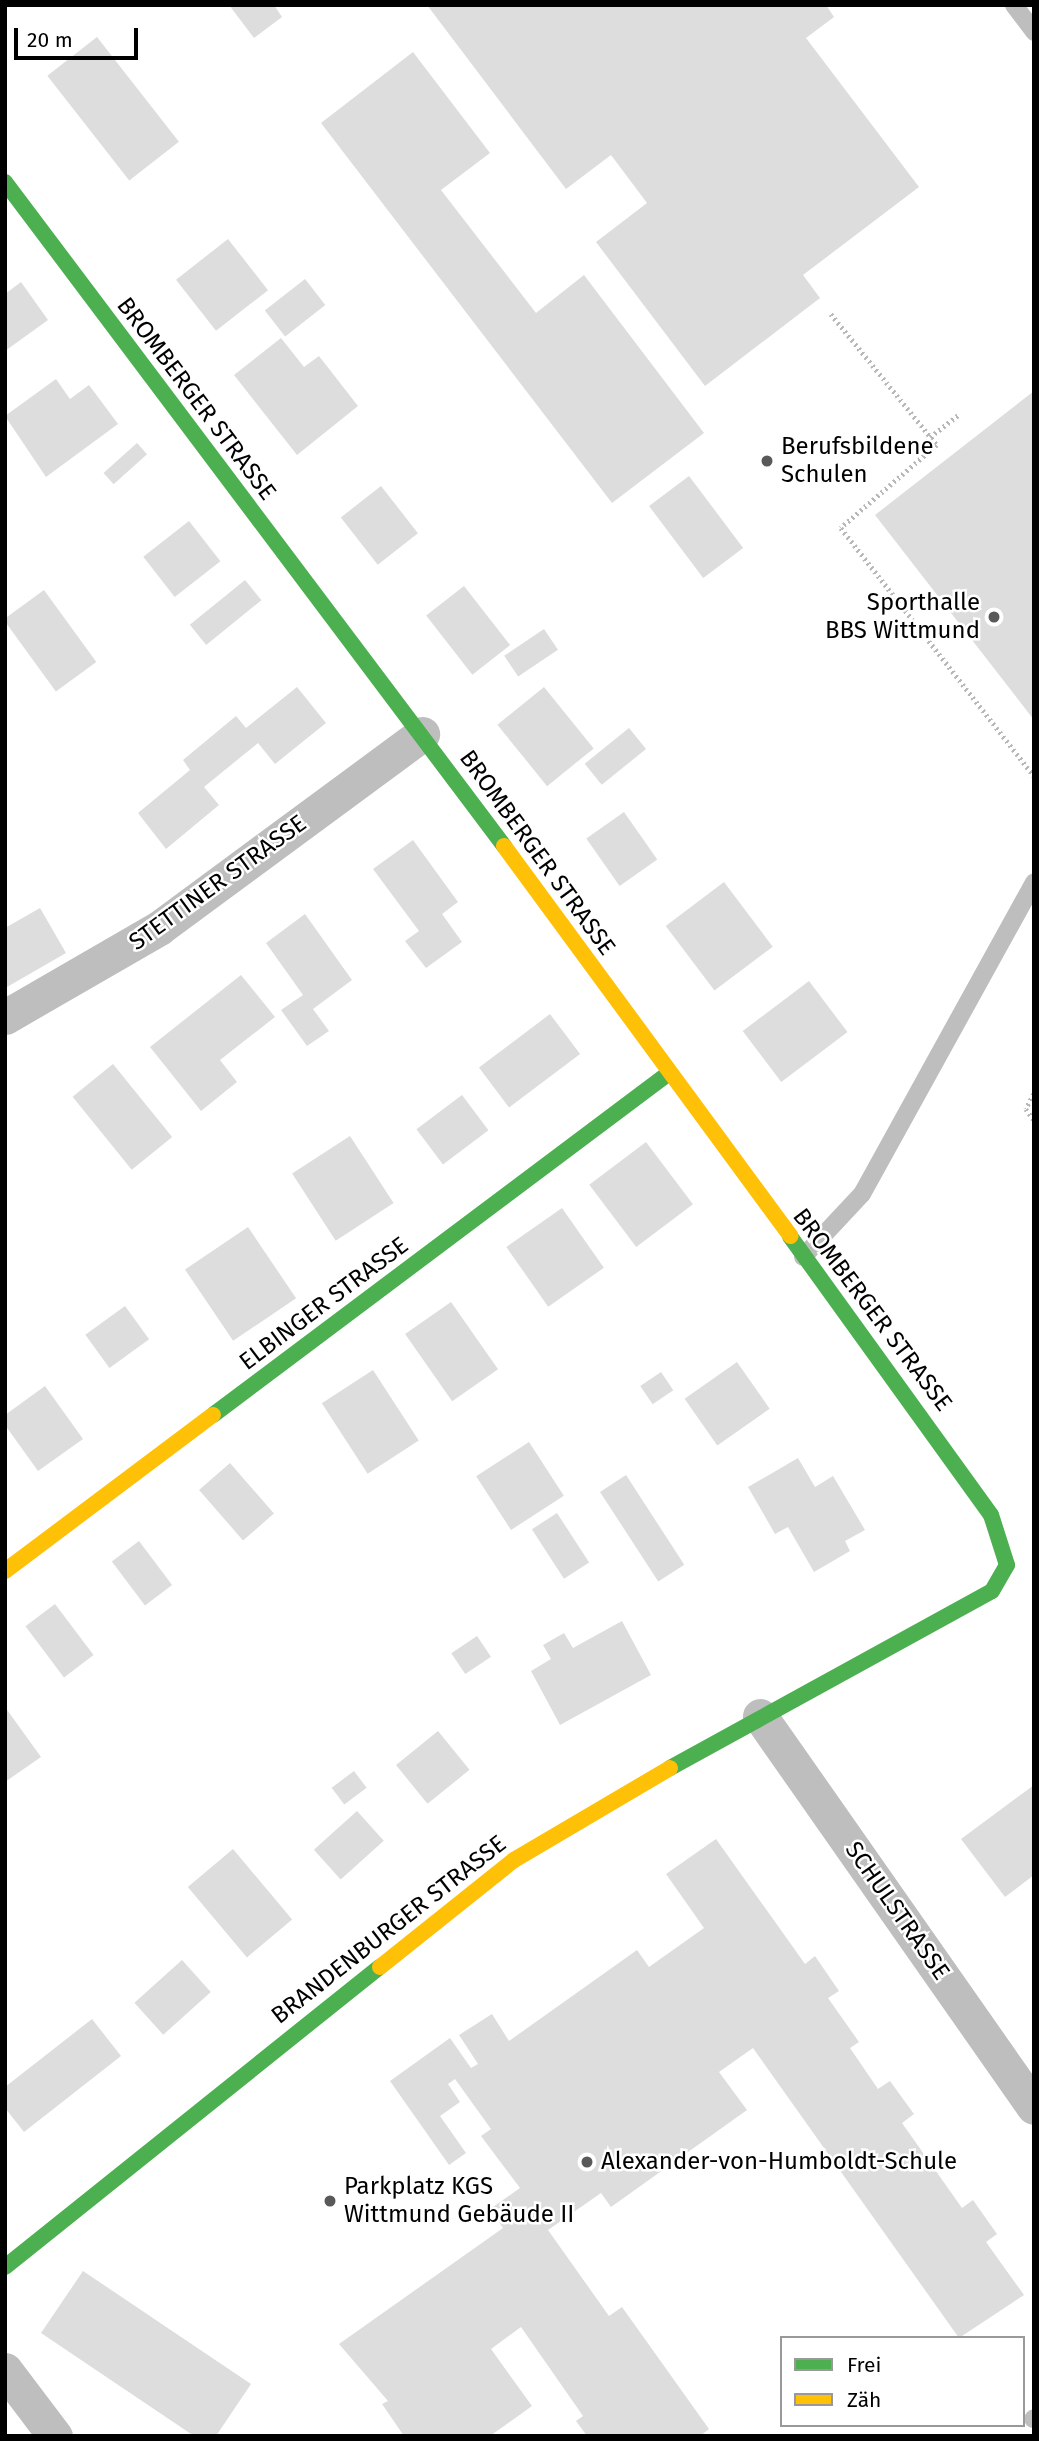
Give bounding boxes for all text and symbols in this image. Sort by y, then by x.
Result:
scale bar [18,14,142,58]
text: 20 m [27,27,73,53]
street label: BROMBERGER STRASSE [110,292,282,506]
place label: Berufsbildene Schulen [781,433,934,489]
marker: Berufsbildene Schulen [759,453,775,469]
place label: Sporthalle BBS Wittmund [825,589,980,645]
marker: Sporthalle BBS Wittmund [986,609,1002,625]
street label: BROMBERGER STRASSE [453,745,621,961]
street label: STETTINER STRASSE [124,809,312,957]
street label: BROMBERGER STRASSE [786,1203,958,1417]
street label: ELBINGER STRASSE [234,1231,414,1377]
street label: BRANDENBURGER STRASSE [266,1830,512,2030]
street label: SCHULSTRASSE [839,1836,955,1986]
place label: Alexander-von-Humboldt-Schule [601,2148,957,2176]
marker: Alexander-von-Humboldt-Schule [579,2154,595,2170]
place label: Parkplatz KGS Wittmund Gebäude II [344,2173,574,2229]
marker: Parkplatz KGS Wittmund Gebäude II [322,2193,338,2209]
legend [780,2336,1025,2427]
text: Frei [847,2352,881,2378]
text: Zäh [847,2387,881,2413]

